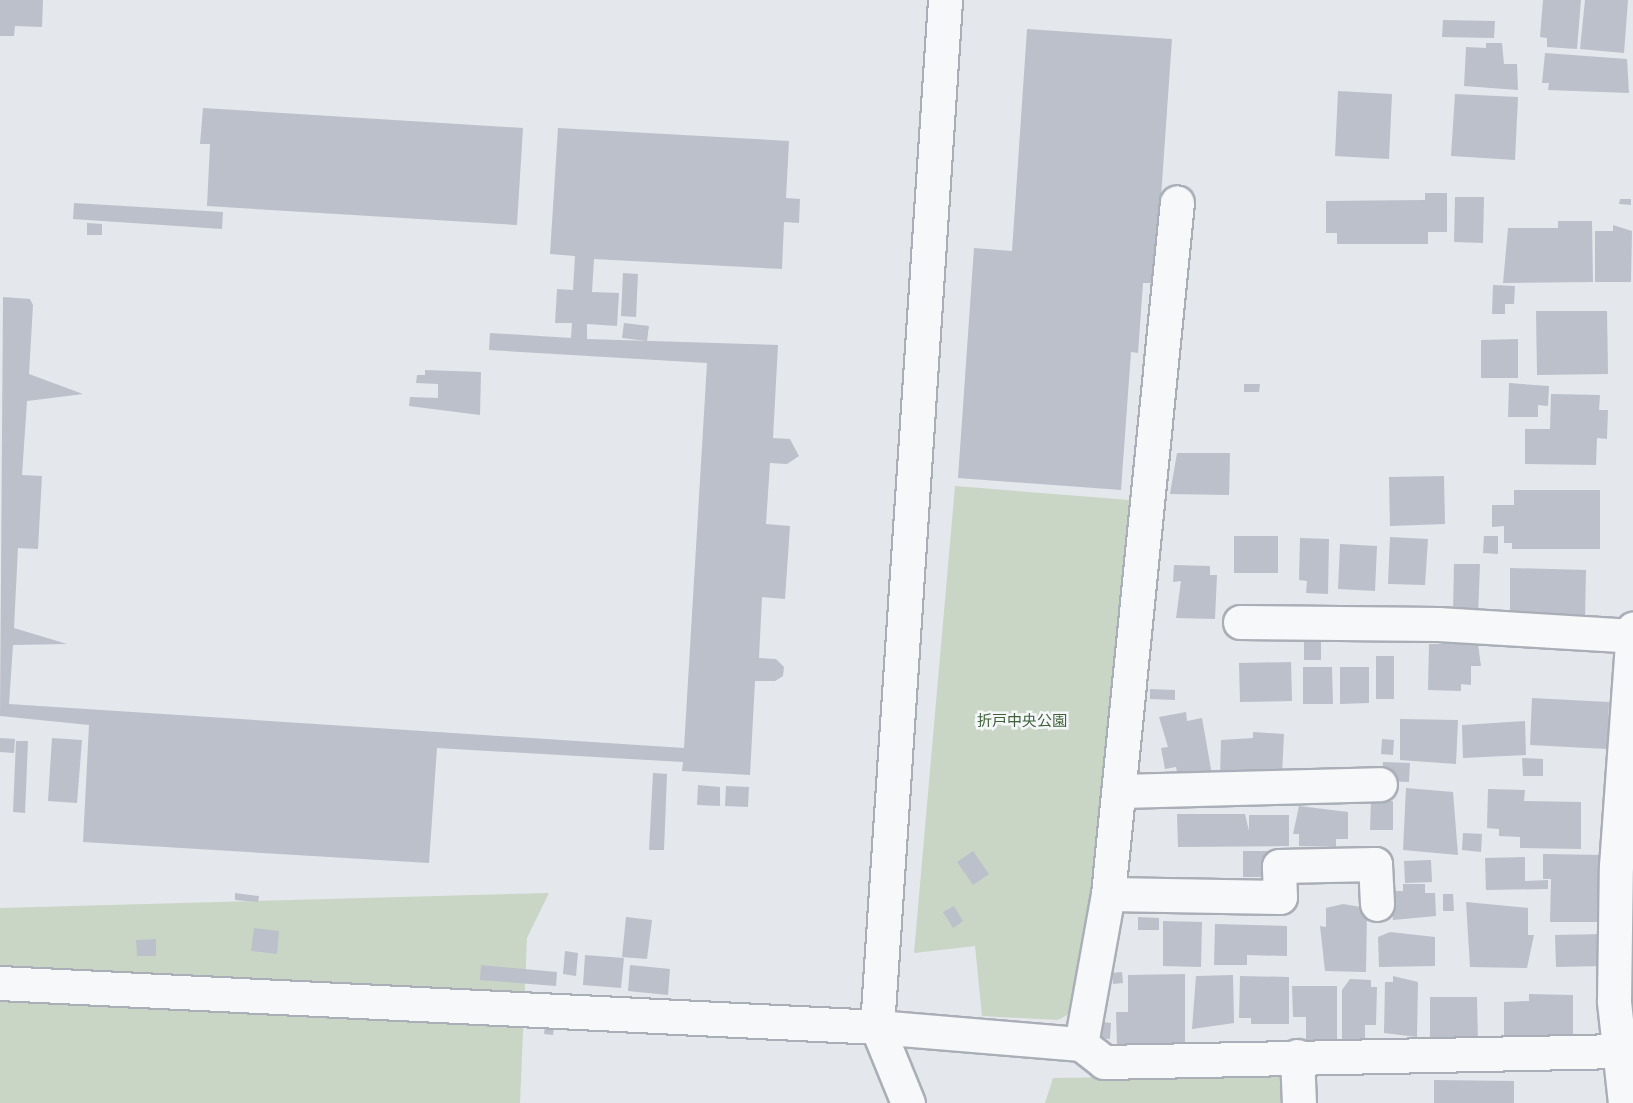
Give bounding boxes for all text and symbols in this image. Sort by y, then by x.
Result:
park label: 折戸中央公園 [977,713,1067,731]

